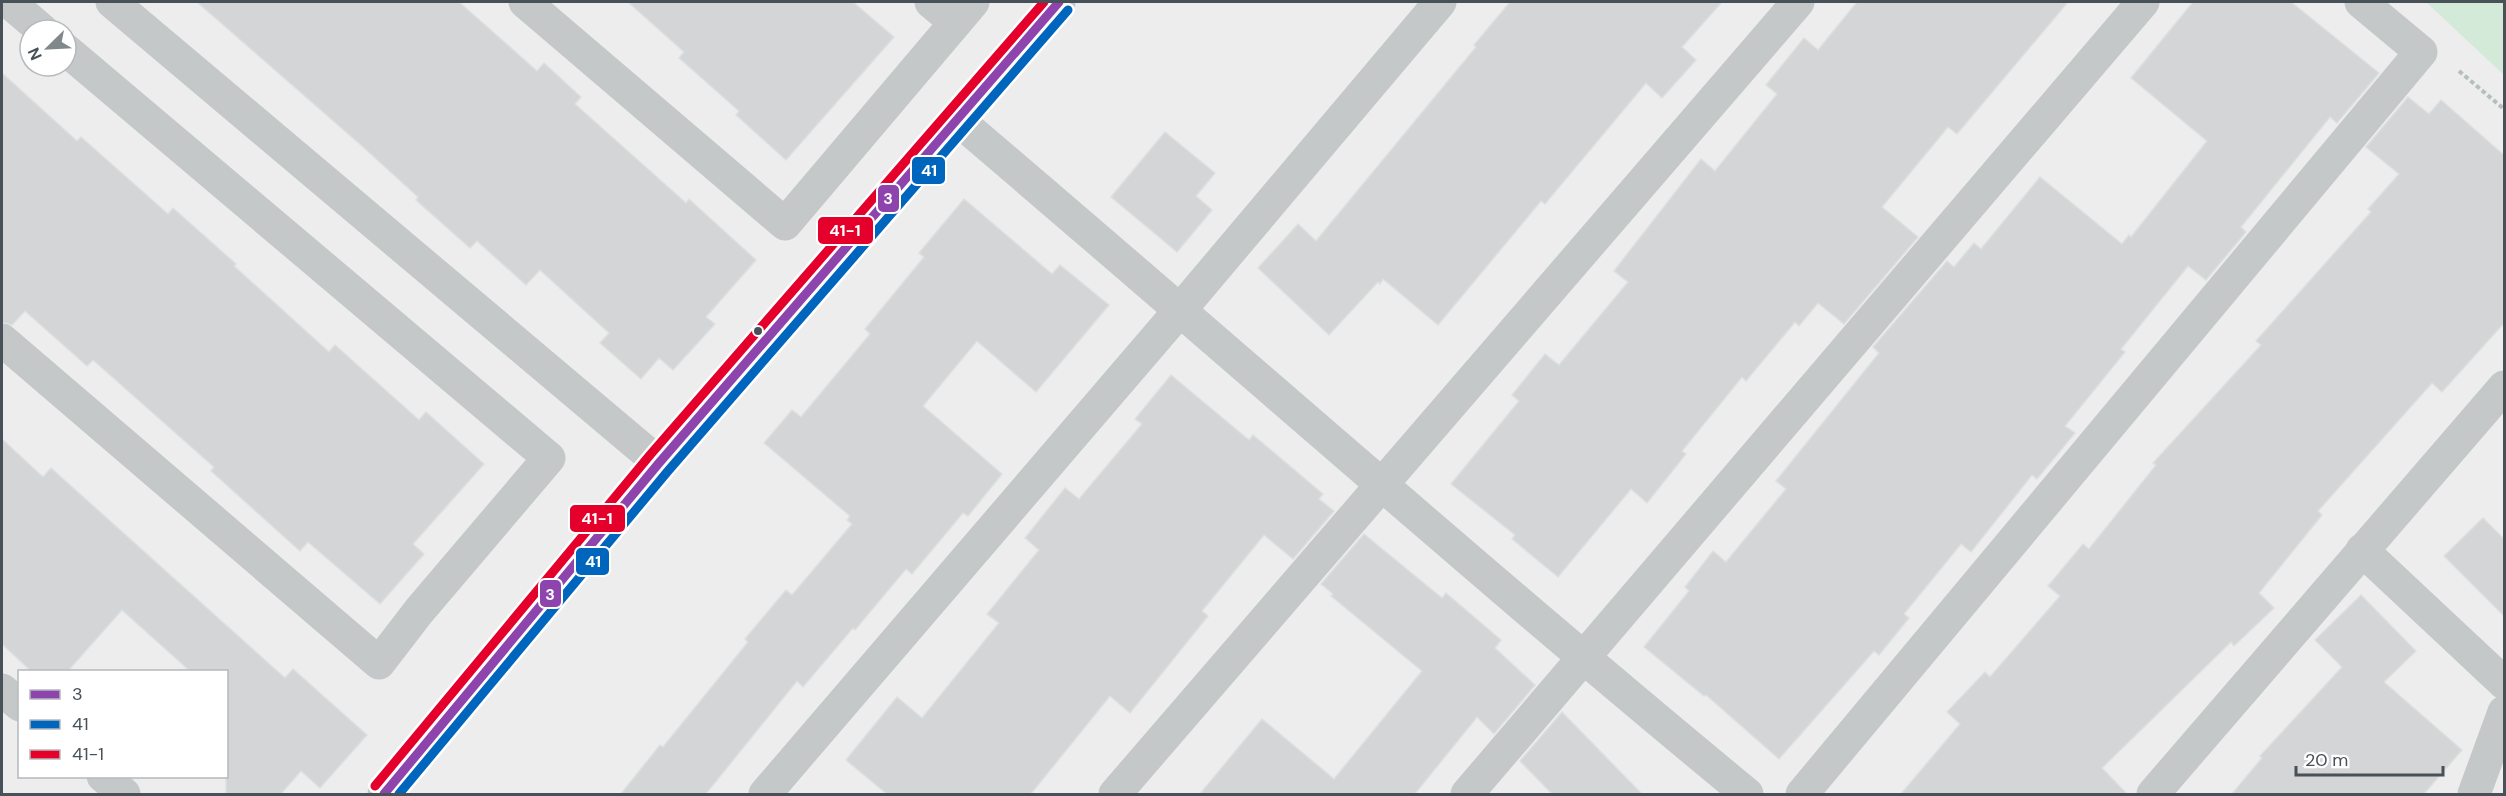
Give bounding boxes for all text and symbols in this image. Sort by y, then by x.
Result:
north arrow [18,18,78,78]
text: N [23,44,47,63]
line badge: 41 [911,156,946,185]
text: 41 [921,160,937,181]
line badge: 3 [877,184,900,213]
text: 3 [883,188,893,209]
line badge: 41-1 [817,216,874,245]
text: 41-1 [829,220,861,241]
unlabelled marker [752,325,764,337]
line badge: 41-1 [569,504,626,533]
text: 41-1 [581,508,613,529]
line badge: 41 [575,547,610,576]
text: 41 [585,551,601,572]
line badge: 3 [539,579,562,608]
text: 3 [545,584,555,605]
legend [18,670,228,778]
text: 3 [72,682,83,706]
text: 41 [72,712,89,736]
scale bar [2296,739,2443,777]
text: 41-1 [72,742,104,766]
text: 20 m [2305,748,2348,772]

